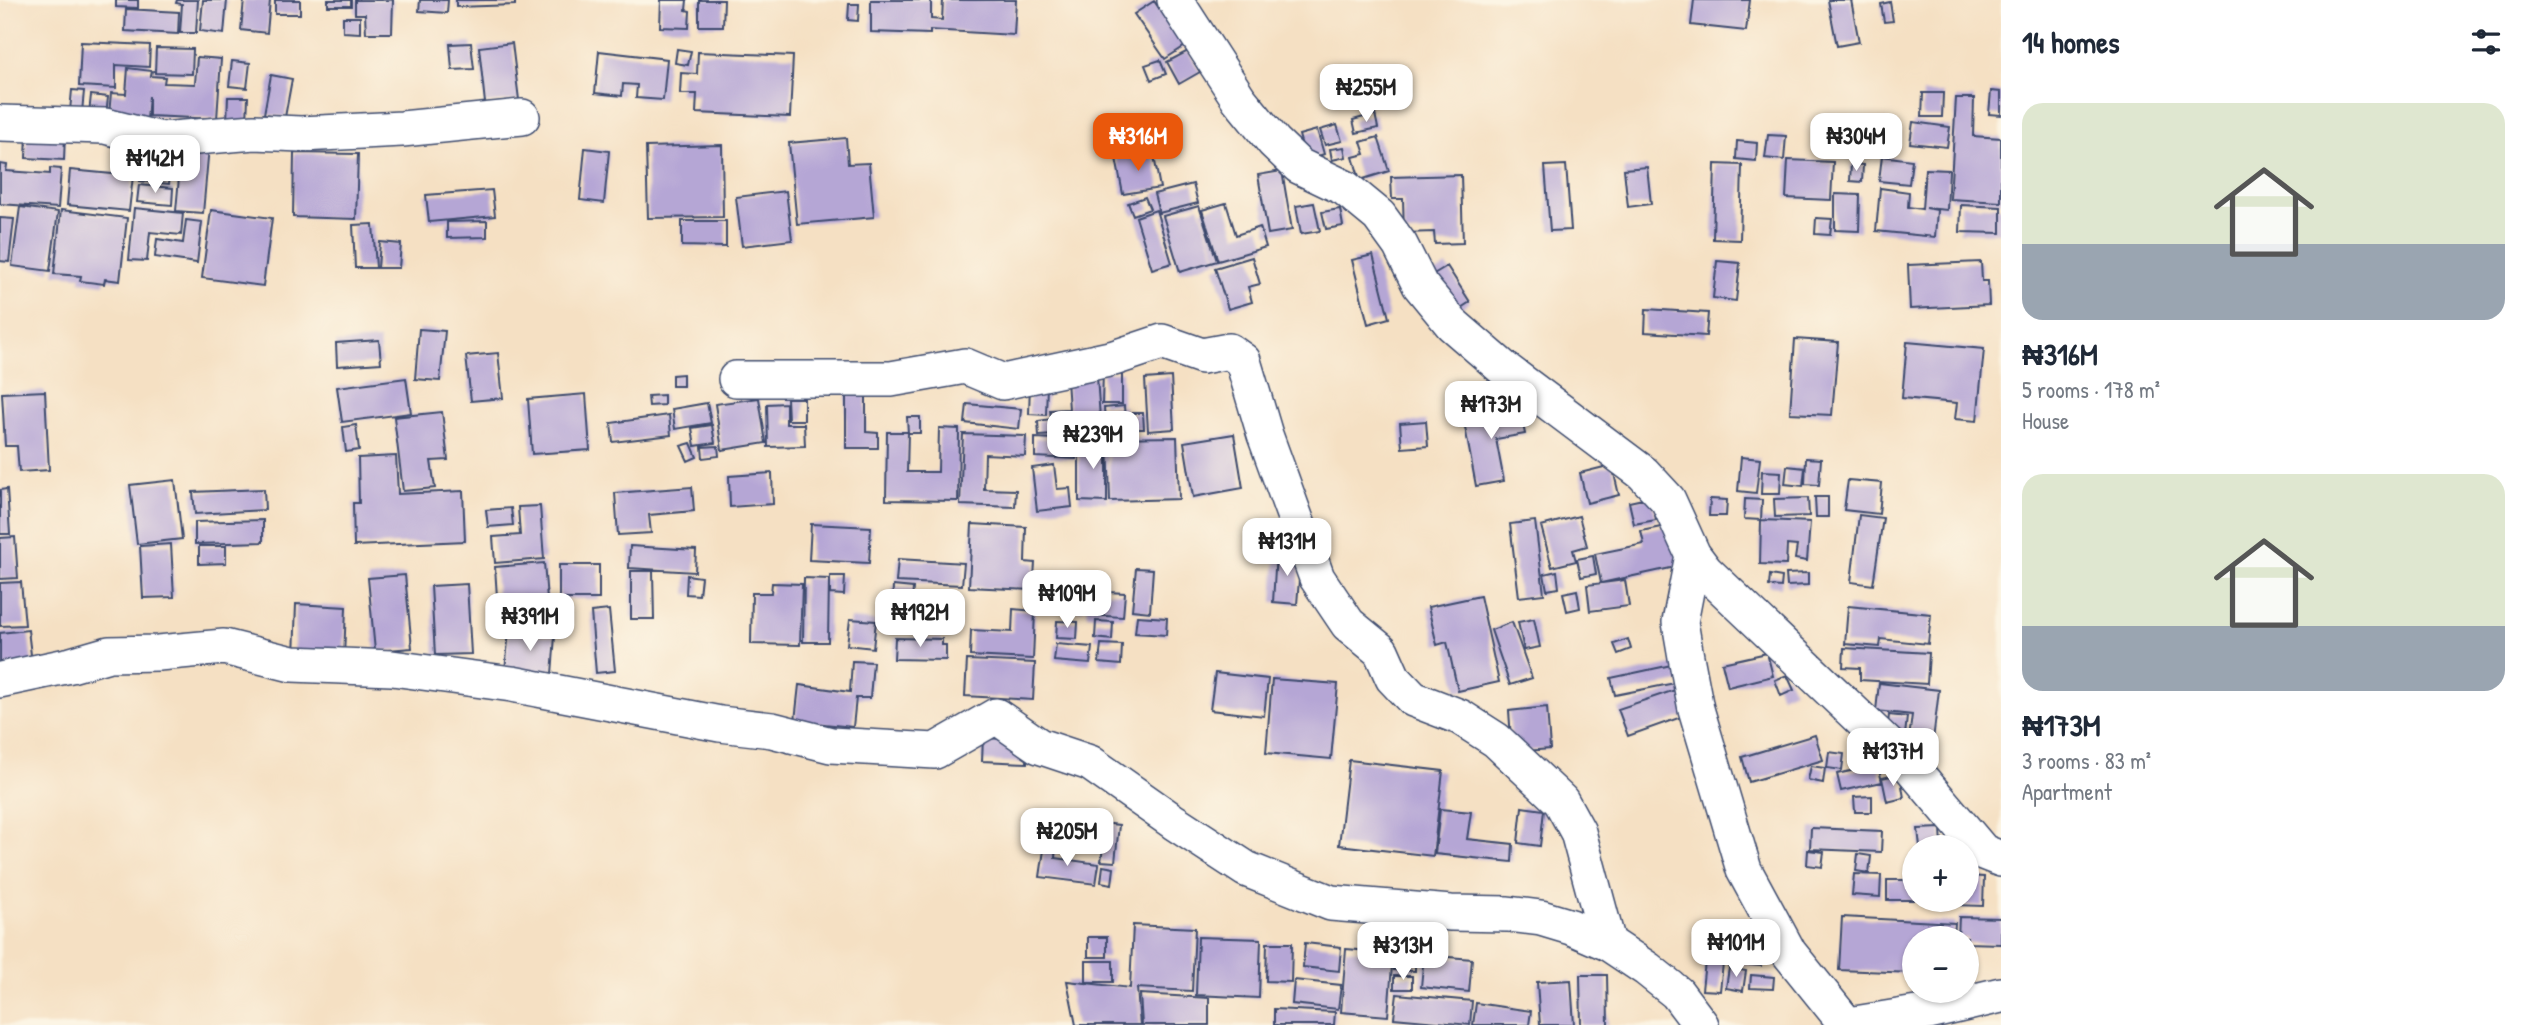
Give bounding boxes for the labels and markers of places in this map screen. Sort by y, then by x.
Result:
pin: ₦255M [1317,64,1415,124]
pin: ₦316M [1089,114,1187,173]
pin: ₦304M [1807,114,1905,173]
pin: ₦142M [106,136,204,195]
pin: ₦173M [1442,382,1540,441]
pin: ₦239M [1044,412,1142,471]
pin: ₦131M [1238,518,1336,578]
pin: ₦109M [1018,570,1116,630]
pin: ₦192M [871,590,969,649]
pin: ₦391M [481,594,579,653]
pin: ₦137M [1844,728,1942,788]
pin: ₦205M [1018,808,1116,868]
pin: ₦101M [1687,920,1785,979]
pin: ₦313M [1354,922,1452,982]

